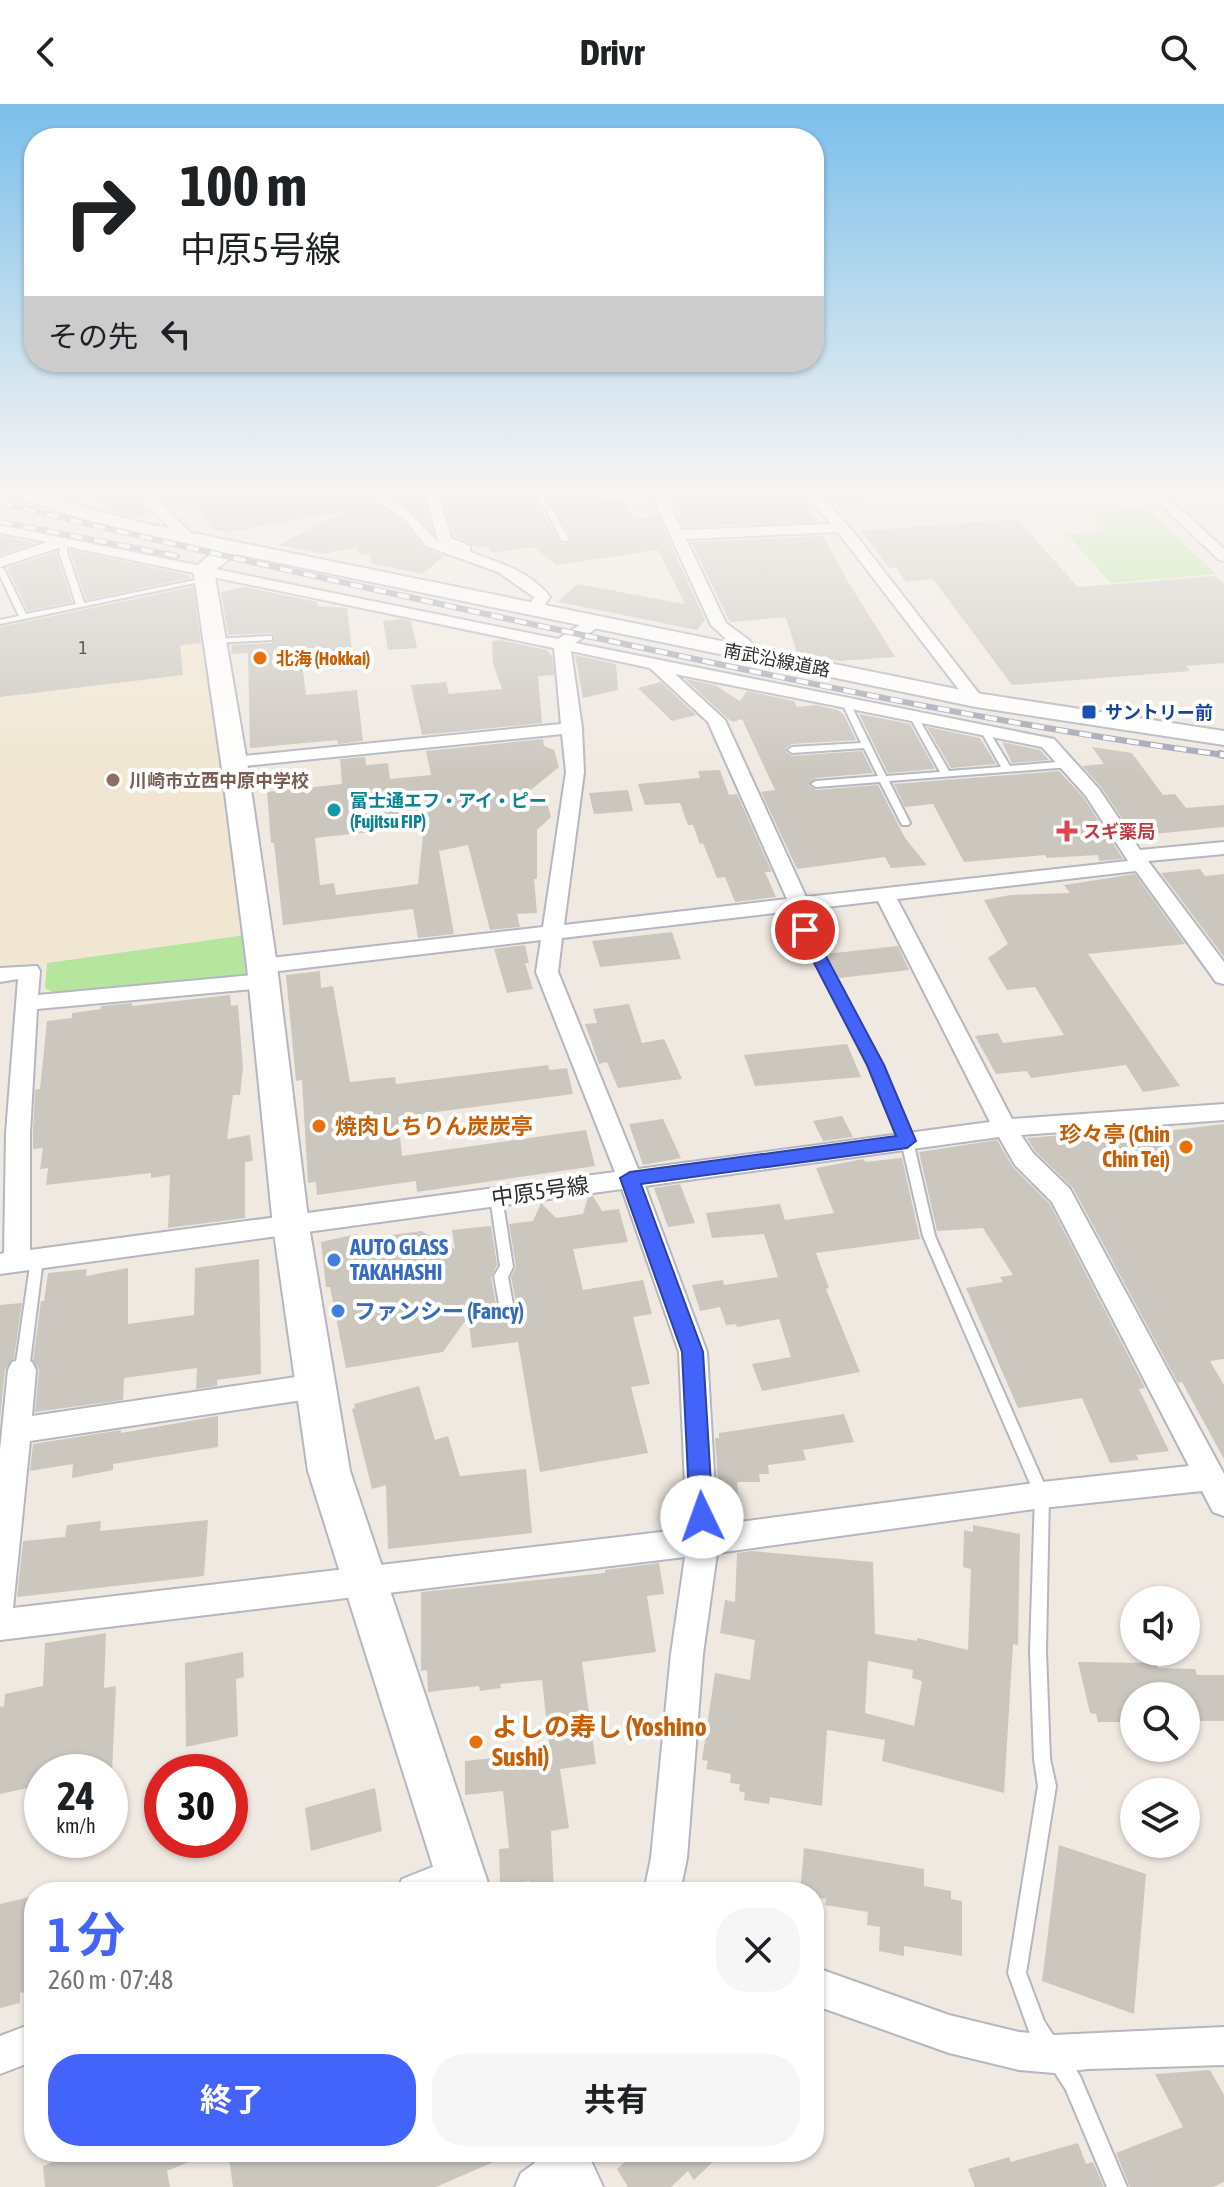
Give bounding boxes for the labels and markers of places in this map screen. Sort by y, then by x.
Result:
place label: 北海 (Hokkai) [276,648,370,669]
marker: 北海 (Hokkai) [251,649,269,667]
place label: サントリー前 [1105,702,1213,723]
marker: サントリー前 [1080,703,1098,721]
place label: 川崎市立西中原中学校 [129,770,309,791]
marker: 川崎市立西中原中学校 [104,771,122,789]
place label: 富士通エフ・アイ・ピー (Fujitsu FIP) [350,790,547,832]
marker: 富士通エフ・アイ・ピー (Fujitsu FIP) [325,801,343,819]
place label: スギ薬局 [1083,821,1155,842]
marker: スギ薬局 [1058,822,1076,840]
pin [771,896,839,964]
place label: 焼肉しちりん炭炭亭 [335,1113,533,1139]
marker: 焼肉しちりん炭炭亭 [310,1117,328,1135]
place label: 珍々亭 (Chin Chin Tei) [1059,1121,1170,1172]
marker: 珍々亭 (Chin Chin Tei) [1177,1138,1195,1156]
place label: AUTO GLASS TAKAHASHI [349,1234,448,1285]
marker: AUTO GLASS TAKAHASHI [325,1251,343,1269]
place label: ファンシー (Fancy) [354,1298,524,1324]
marker: ファンシー (Fancy) [329,1302,347,1320]
place label: よしの寿し (Yoshino Sushi) [492,1712,707,1772]
marker: よしの寿し (Yoshino Sushi) [467,1733,485,1751]

